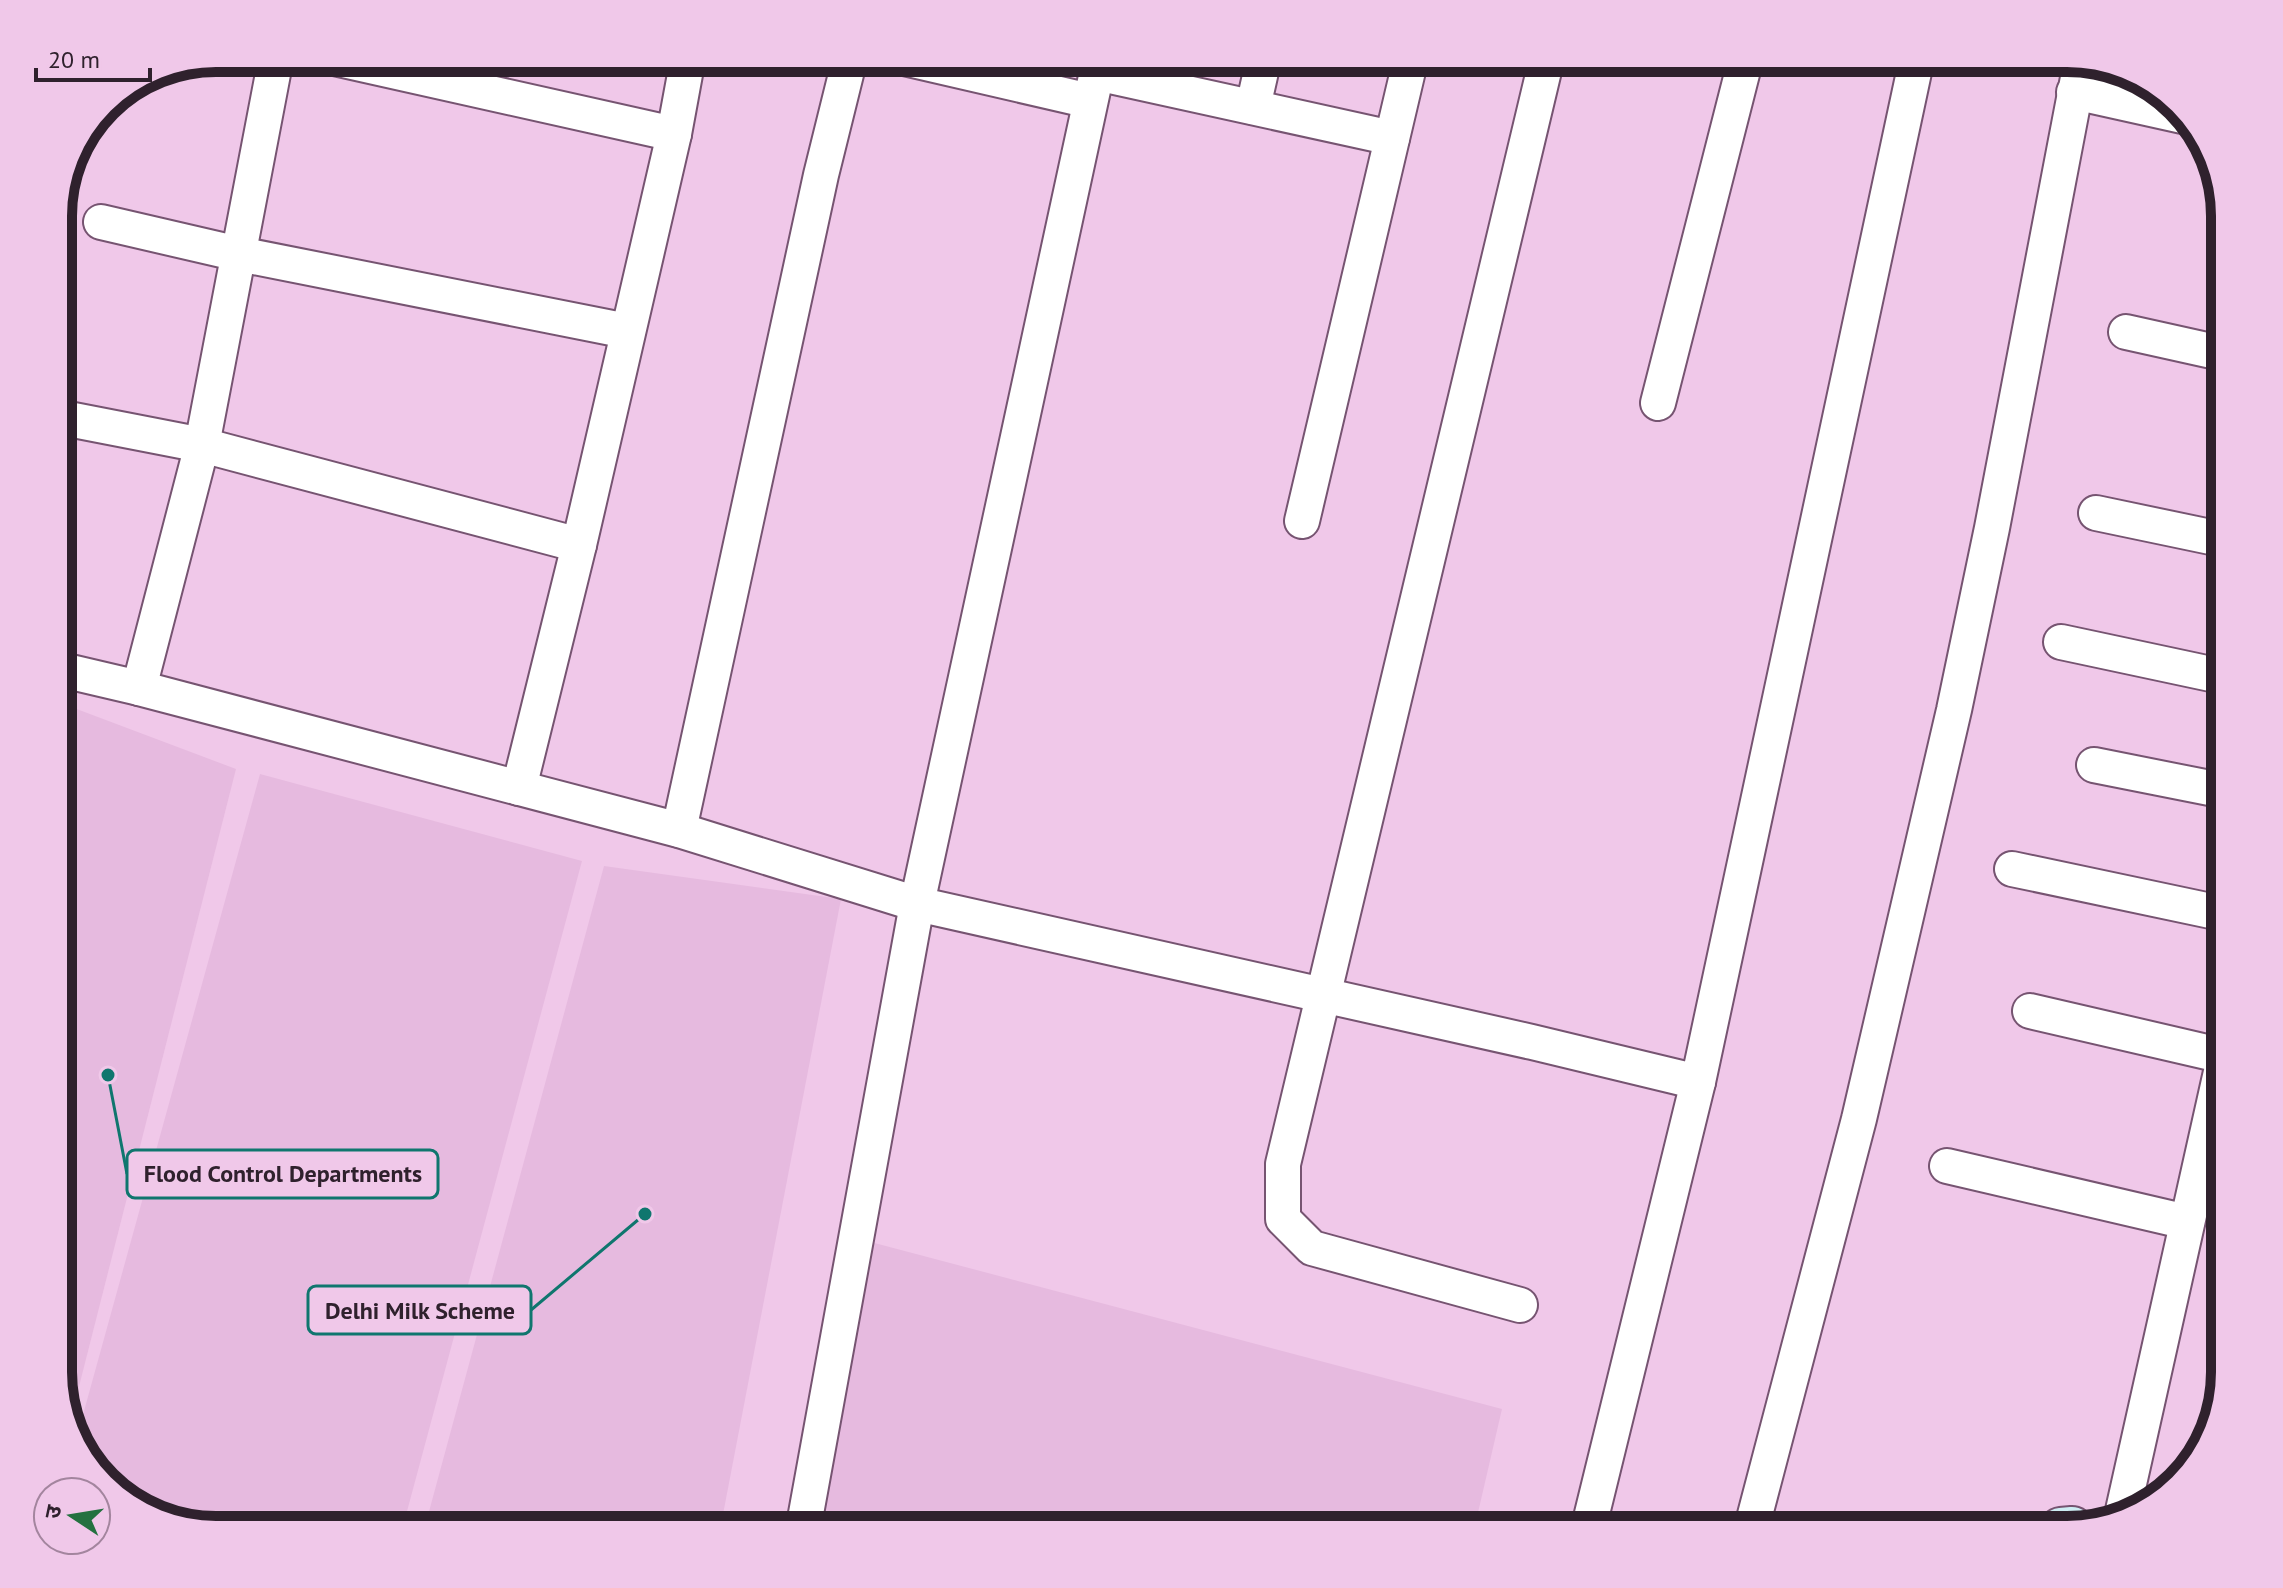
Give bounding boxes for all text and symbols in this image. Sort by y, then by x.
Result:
scale bar [36,32,150,82]
text: 20 m [48,44,100,75]
callout: Flood Control Departments [127,1150,438,1198]
text: Flood Control Departments [144,1158,422,1189]
callout: Delhi Milk Scheme [308,1286,531,1334]
text: Delhi Milk Scheme [325,1295,515,1326]
north arrow [32,1476,112,1556]
text: उ [37,1502,68,1521]

